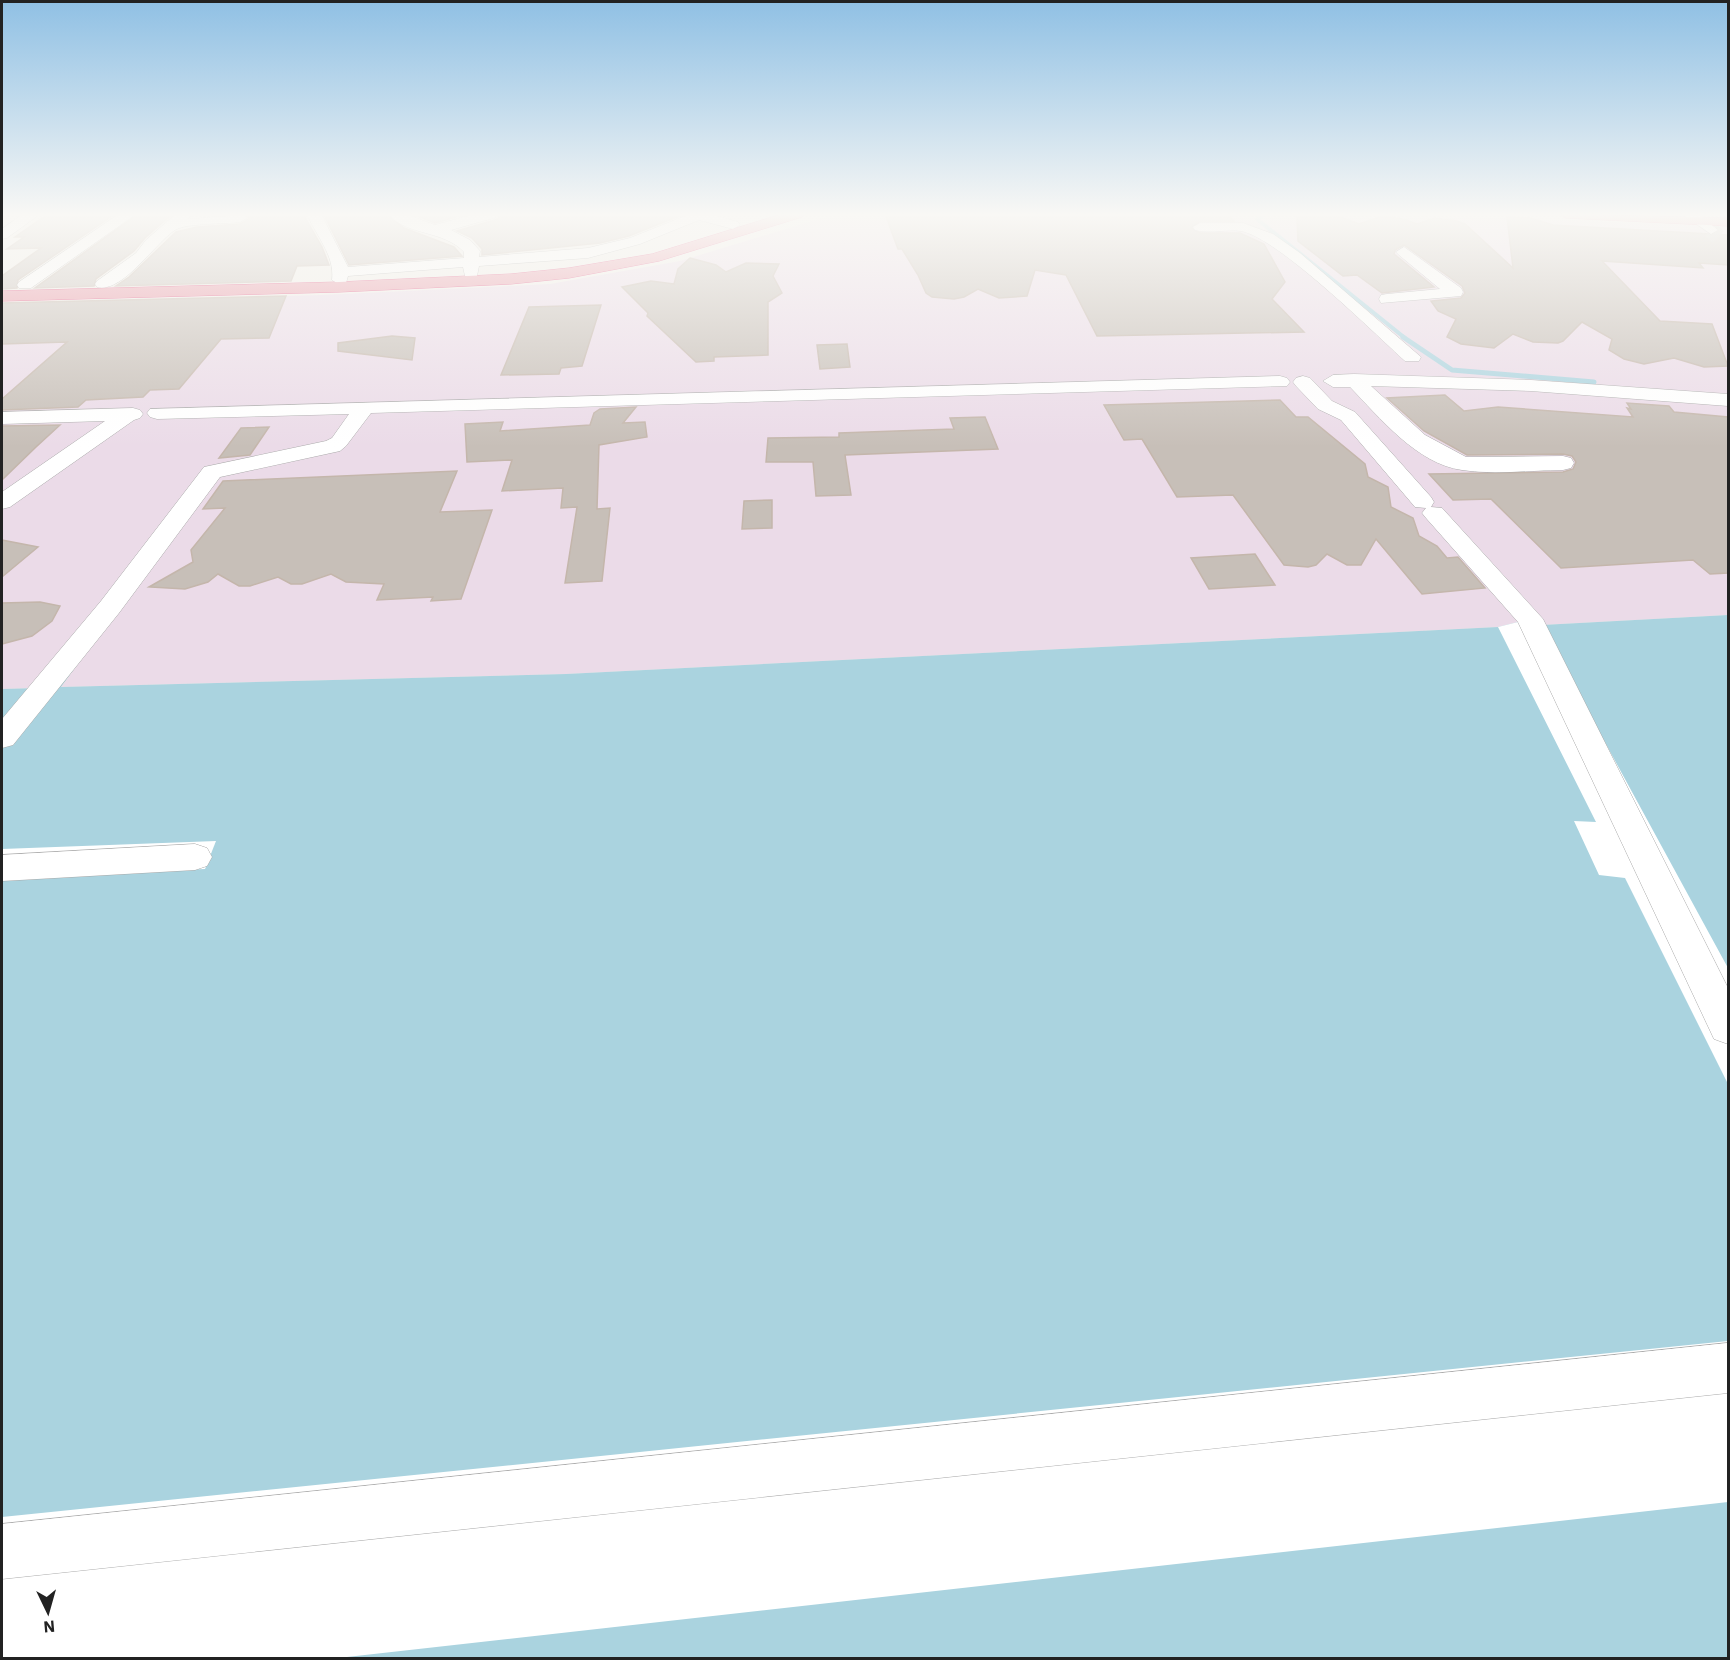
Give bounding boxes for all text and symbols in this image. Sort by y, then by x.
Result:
north arrow [18,1582,78,1642]
text: N [43,1616,56,1637]

